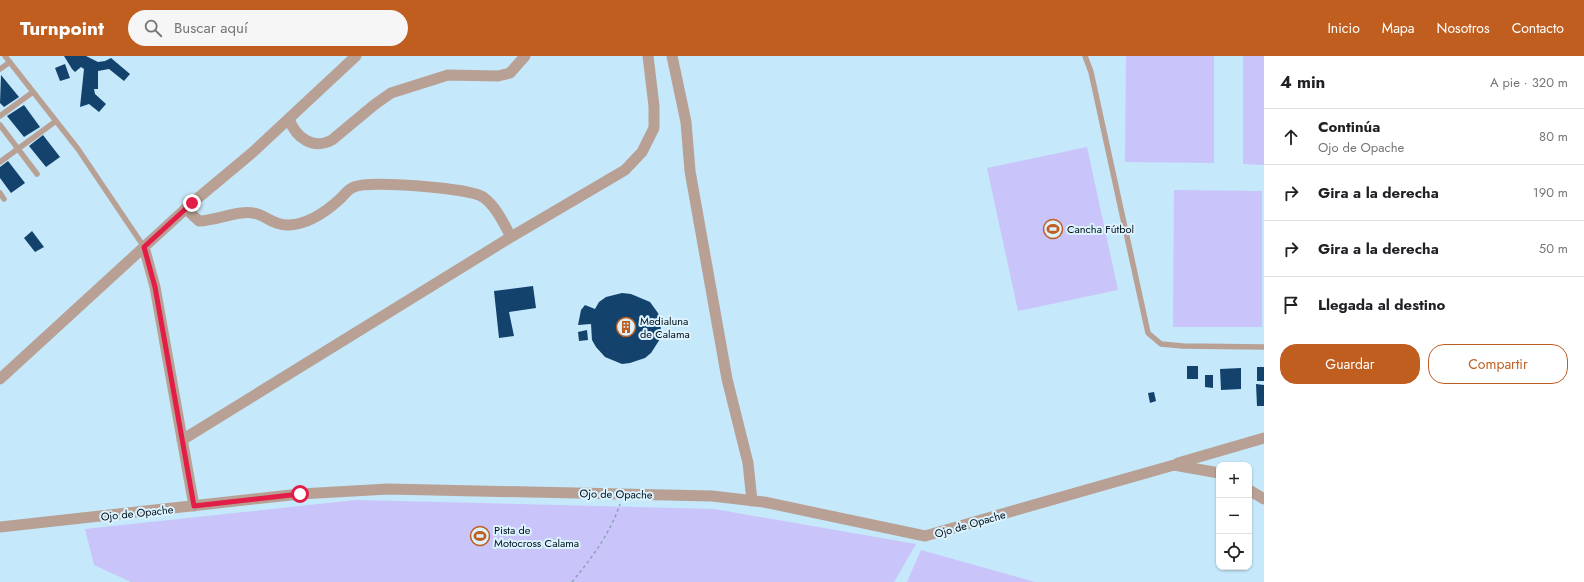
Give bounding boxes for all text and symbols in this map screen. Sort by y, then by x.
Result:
search box [128,10,408,46]
text: Turnpoint [20,15,104,42]
icon: search [142,17,164,39]
text: Buscar aquí [174,17,248,39]
text: Inicio [1327,18,1360,38]
text: Mapa [1382,18,1415,38]
text: Nosotros [1437,18,1490,38]
text: Contacto [1512,18,1564,38]
text: 4 min [1280,70,1325,94]
text: A pie · 320 m [1490,73,1568,92]
text: Continúa [1318,116,1380,138]
icon: ahead [1280,126,1302,148]
text: 80 m [1539,127,1568,146]
text: Ojo de Opache [1318,138,1404,157]
icon: right [1280,182,1302,204]
text: Gira a la derecha [1318,182,1439,204]
text: 190 m [1533,183,1568,202]
route end [183,194,201,212]
sports icon: Cancha Fútbol [1042,218,1064,240]
place label: Cancha Fútbol [1067,221,1134,237]
icon: right [1280,238,1302,260]
text: Gira a la derecha [1318,238,1439,260]
text: 50 m [1539,239,1568,258]
icon: arrive [1280,294,1302,316]
text: Llegada al destino [1318,294,1445,316]
place label: Medialuna de Calama [640,313,690,342]
building icon: Medialuna de Calama [615,316,637,338]
button: Guardar [1280,344,1420,384]
button: Compartir [1428,344,1568,384]
map controls [1216,462,1252,570]
button: + [1216,462,1252,498]
route start [291,485,309,503]
street label: Ojo de Opache [579,485,653,503]
button: − [1216,498,1252,534]
street label: Ojo de Opache [100,501,174,525]
street label: Ojo de Opache [933,506,1008,542]
place label: Pista de Motocross Calama [494,522,579,551]
sports icon: Pista de Motocross Calama [469,525,491,547]
button: locate [1216,534,1252,570]

